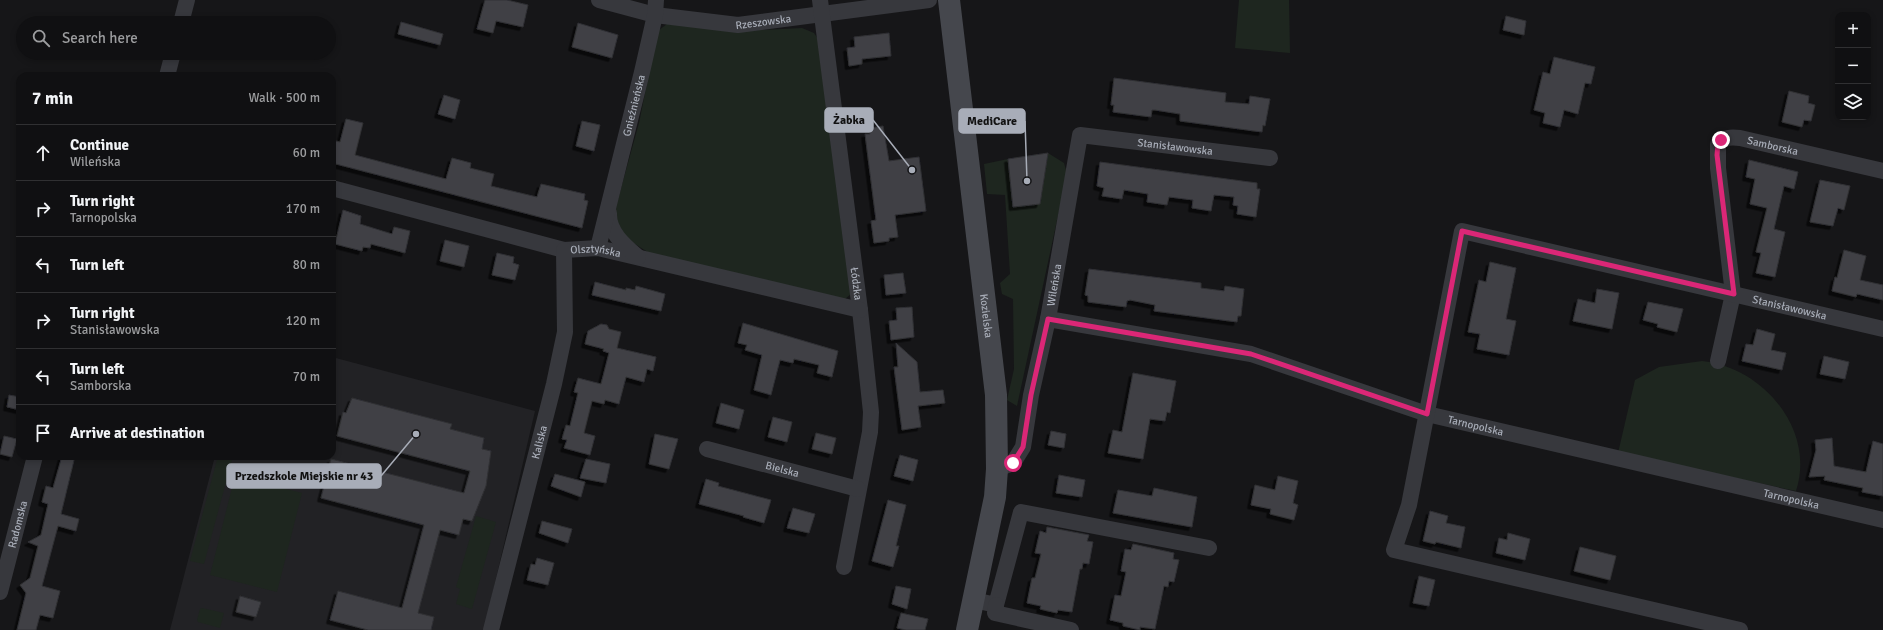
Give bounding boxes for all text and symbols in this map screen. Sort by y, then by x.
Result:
street label: Rzeszowska [735,12,792,32]
map controls [1835,12,1871,120]
button: + [1835,12,1871,48]
search box [16,16,336,60]
icon: search [30,27,52,49]
text: Search here [62,29,138,47]
button: − [1835,48,1871,84]
street label: Gnieźnieńska [620,73,648,138]
button: layers [1835,84,1871,120]
text: 7 min [32,88,73,109]
text: Walk · 500 m [249,90,320,106]
callout: Żabka [825,108,873,132]
callout: MediCare [959,109,1025,133]
text: Żabka [833,113,865,128]
text: MediCare [967,114,1017,129]
route end [1712,131,1730,149]
street label: Samborska [1746,134,1800,158]
text: Continue [70,136,129,154]
street label: Stanisławowska [1137,136,1214,158]
icon: ahead [32,142,54,164]
text: 60 m [293,145,320,161]
text: Wileńska [70,154,121,170]
text: Turn right [70,192,135,210]
icon: right [32,198,54,220]
text: 170 m [286,201,320,217]
text: Tarnopolska [70,210,137,226]
street label: Olsztyńska [570,242,623,260]
icon: left [32,254,54,276]
text: Turn left [70,256,124,274]
text: 80 m [293,257,320,273]
street label: Wileńska [1044,262,1065,307]
street label: Łódzka [848,266,865,301]
street label: Kozielska [977,293,995,339]
street label: Stanisławowska [1751,293,1828,323]
text: Turn right [70,304,135,322]
icon: right [32,310,54,332]
text: 120 m [286,313,320,329]
text: Stanisławowska [70,322,160,338]
text: Turn left [70,360,124,378]
icon: left [32,366,54,388]
text: 70 m [293,369,320,385]
text: Samborska [70,378,131,394]
street label: Tarnopolska [1447,413,1505,439]
icon: arrive [32,422,54,444]
text: Arrive at destination [70,424,205,442]
street label: Kaliska [529,424,550,460]
route start [1004,454,1022,472]
street label: Bielska [764,459,801,480]
callout: Przedszkole Miejskie nr 43 [227,464,381,488]
text: Przedszkole Miejskie nr 43 [235,469,373,484]
street label: Tarnopolska [1762,486,1821,512]
street label: Radomska [6,499,30,549]

